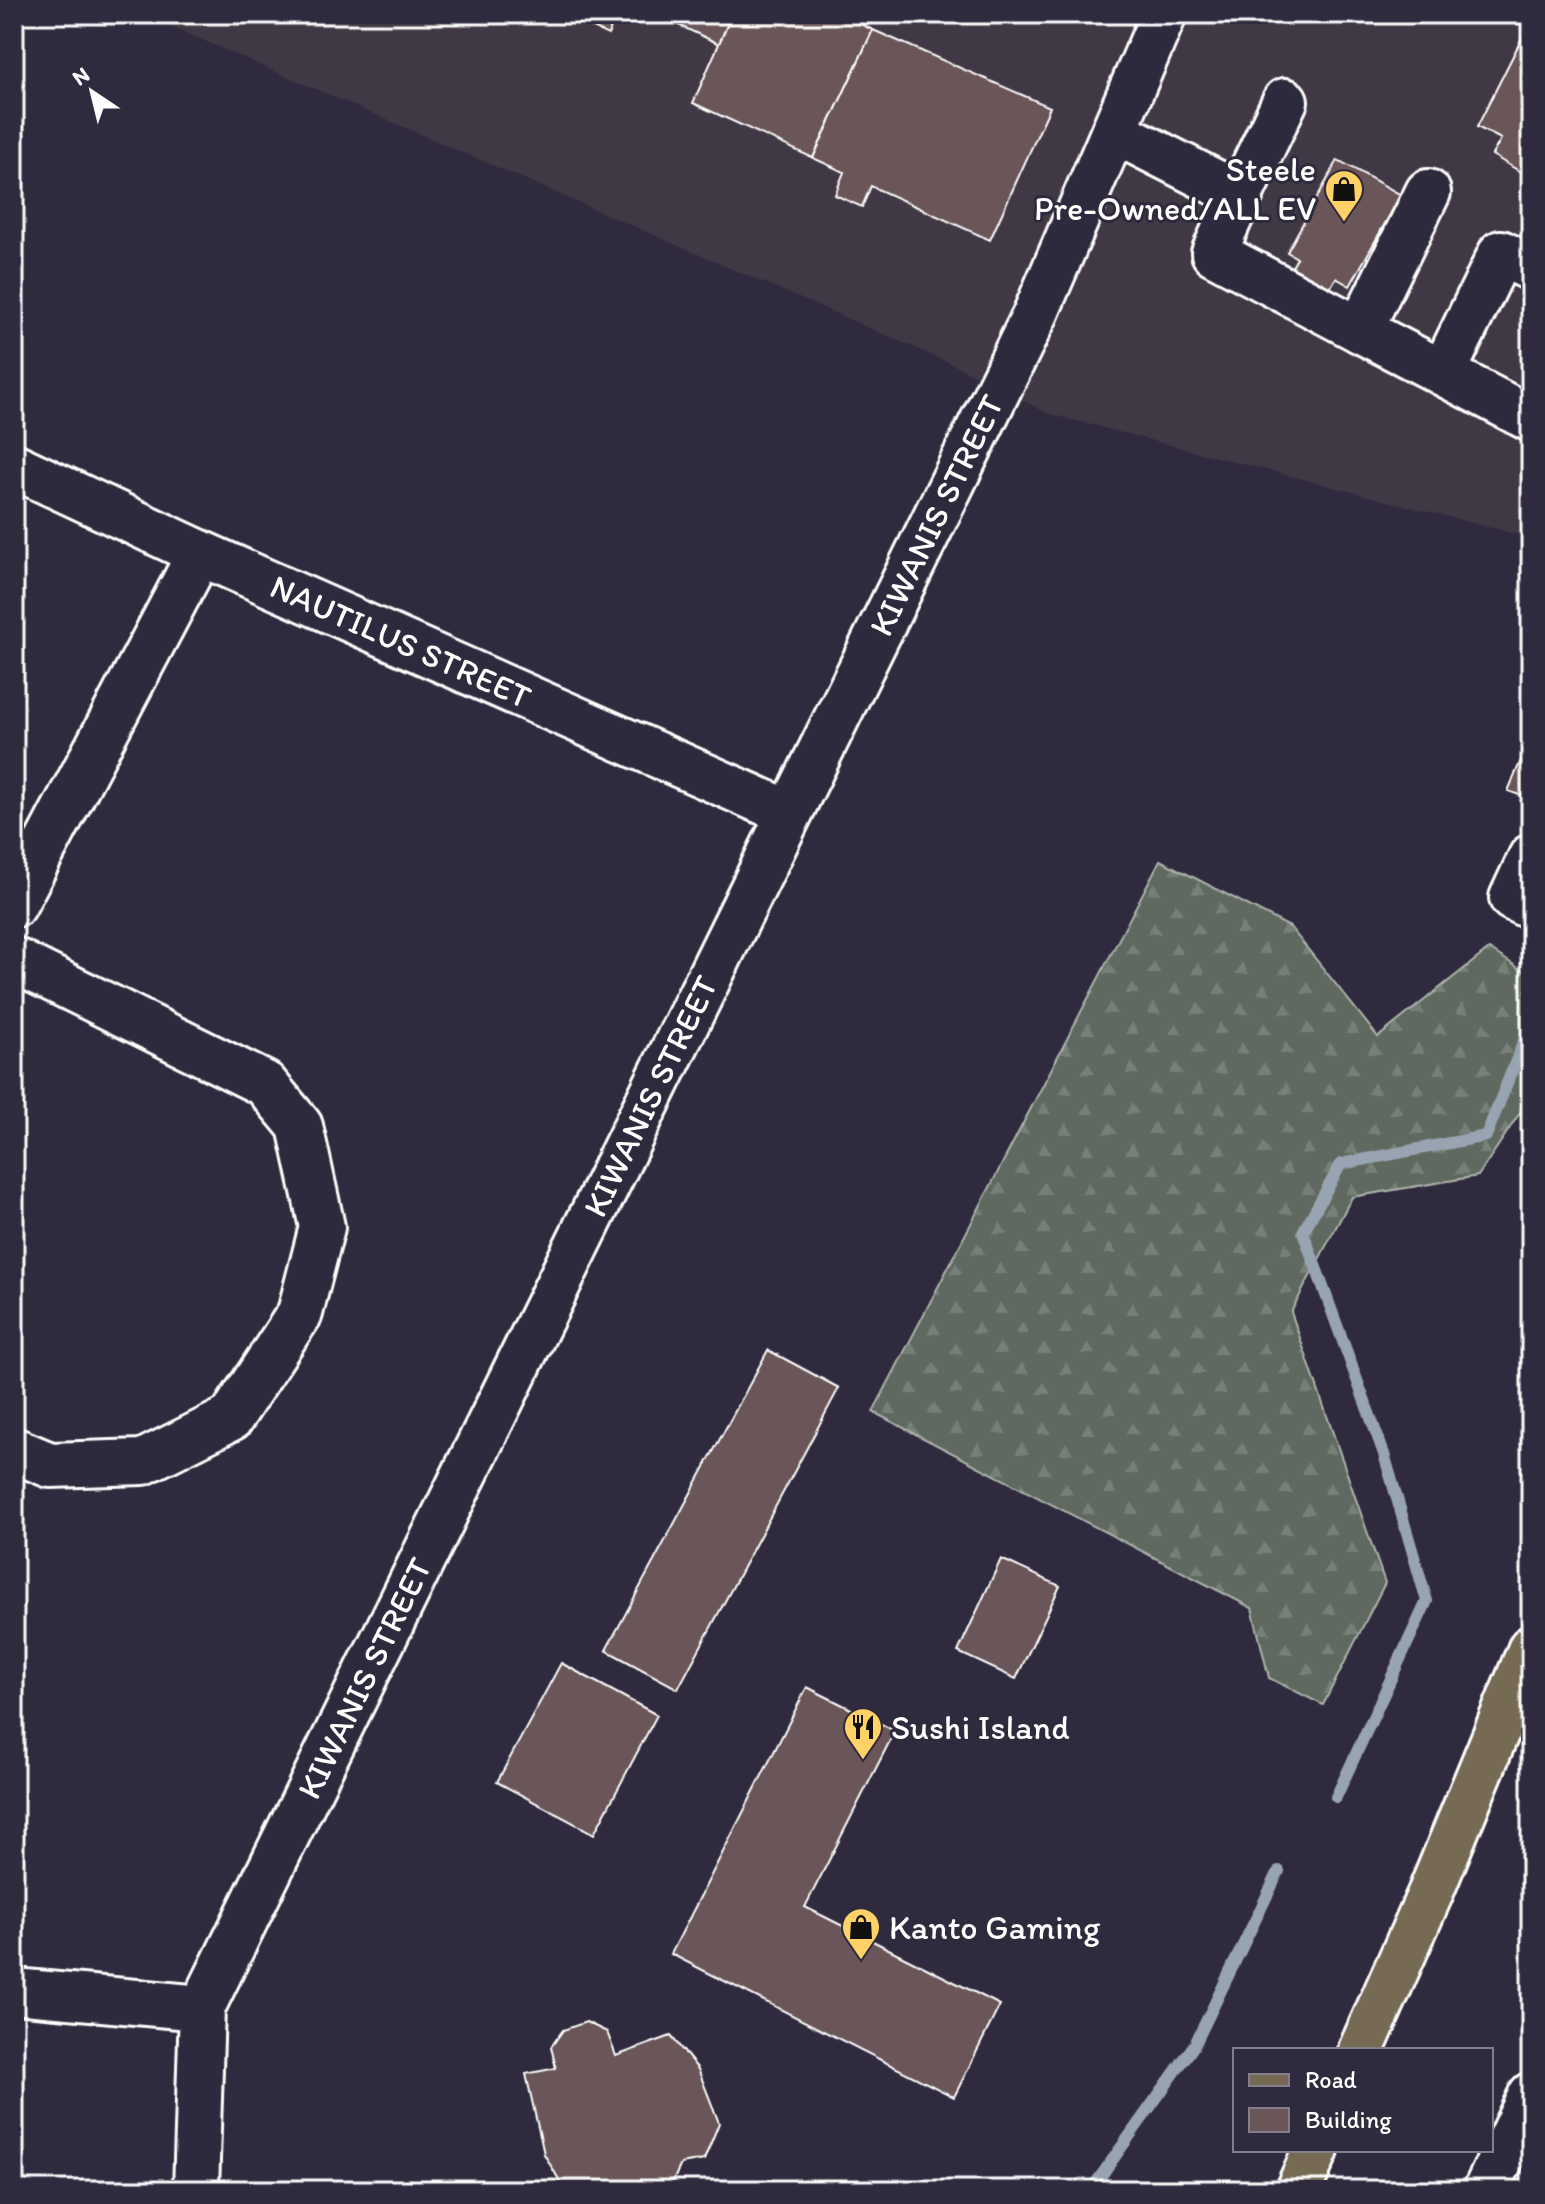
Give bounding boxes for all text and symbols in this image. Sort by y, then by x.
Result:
north arrow [52,52,132,132]
text: N [67,61,95,91]
place label: Steele Pre-Owned/ALL EV [1034,149,1316,229]
shop icon: Steele Pre-Owned/ALL EV [1323,168,1365,223]
street label: KIWANIS STREET [860,388,1013,643]
street label: NAUTILUS STREET [264,566,538,717]
street label: KIWANIS STREET [574,969,727,1224]
street label: KIWANIS STREET [288,1551,441,1806]
restaurant icon: Sushi Island [842,1706,884,1761]
place label: Sushi Island [891,1707,1070,1748]
shop icon: Kanto Gaming [840,1906,882,1961]
place label: Kanto Gaming [889,1907,1101,1948]
legend [1233,2048,1493,2152]
text: Road [1305,2065,1357,2094]
text: Building [1305,2105,1392,2134]

